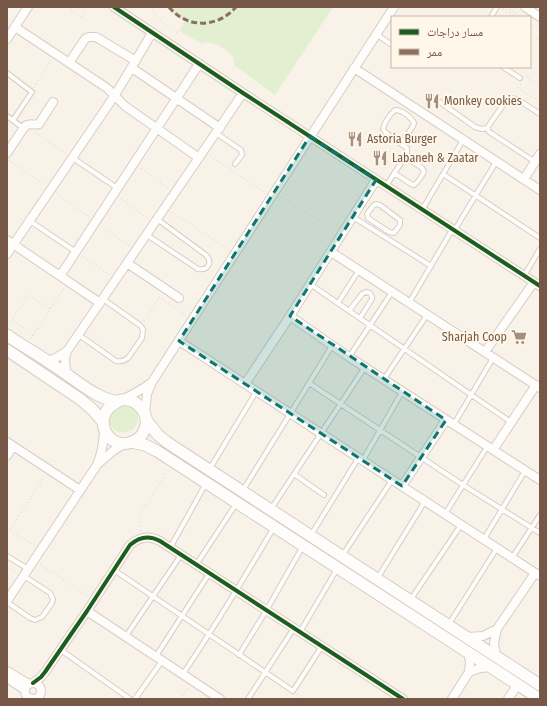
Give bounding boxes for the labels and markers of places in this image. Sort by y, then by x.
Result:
restaurant icon: Monkey cookies [423,92,441,110]
place label: Monkey cookies [444,94,522,108]
restaurant icon: Astoria Burger [346,130,364,148]
place label: Astoria Burger [367,132,438,146]
restaurant icon: Labaneh & Zaatar [371,149,389,167]
place label: Labaneh & Zaatar [392,151,479,165]
supermarket icon: Sharjah Coop [510,328,528,346]
place label: Sharjah Coop [442,330,507,344]

